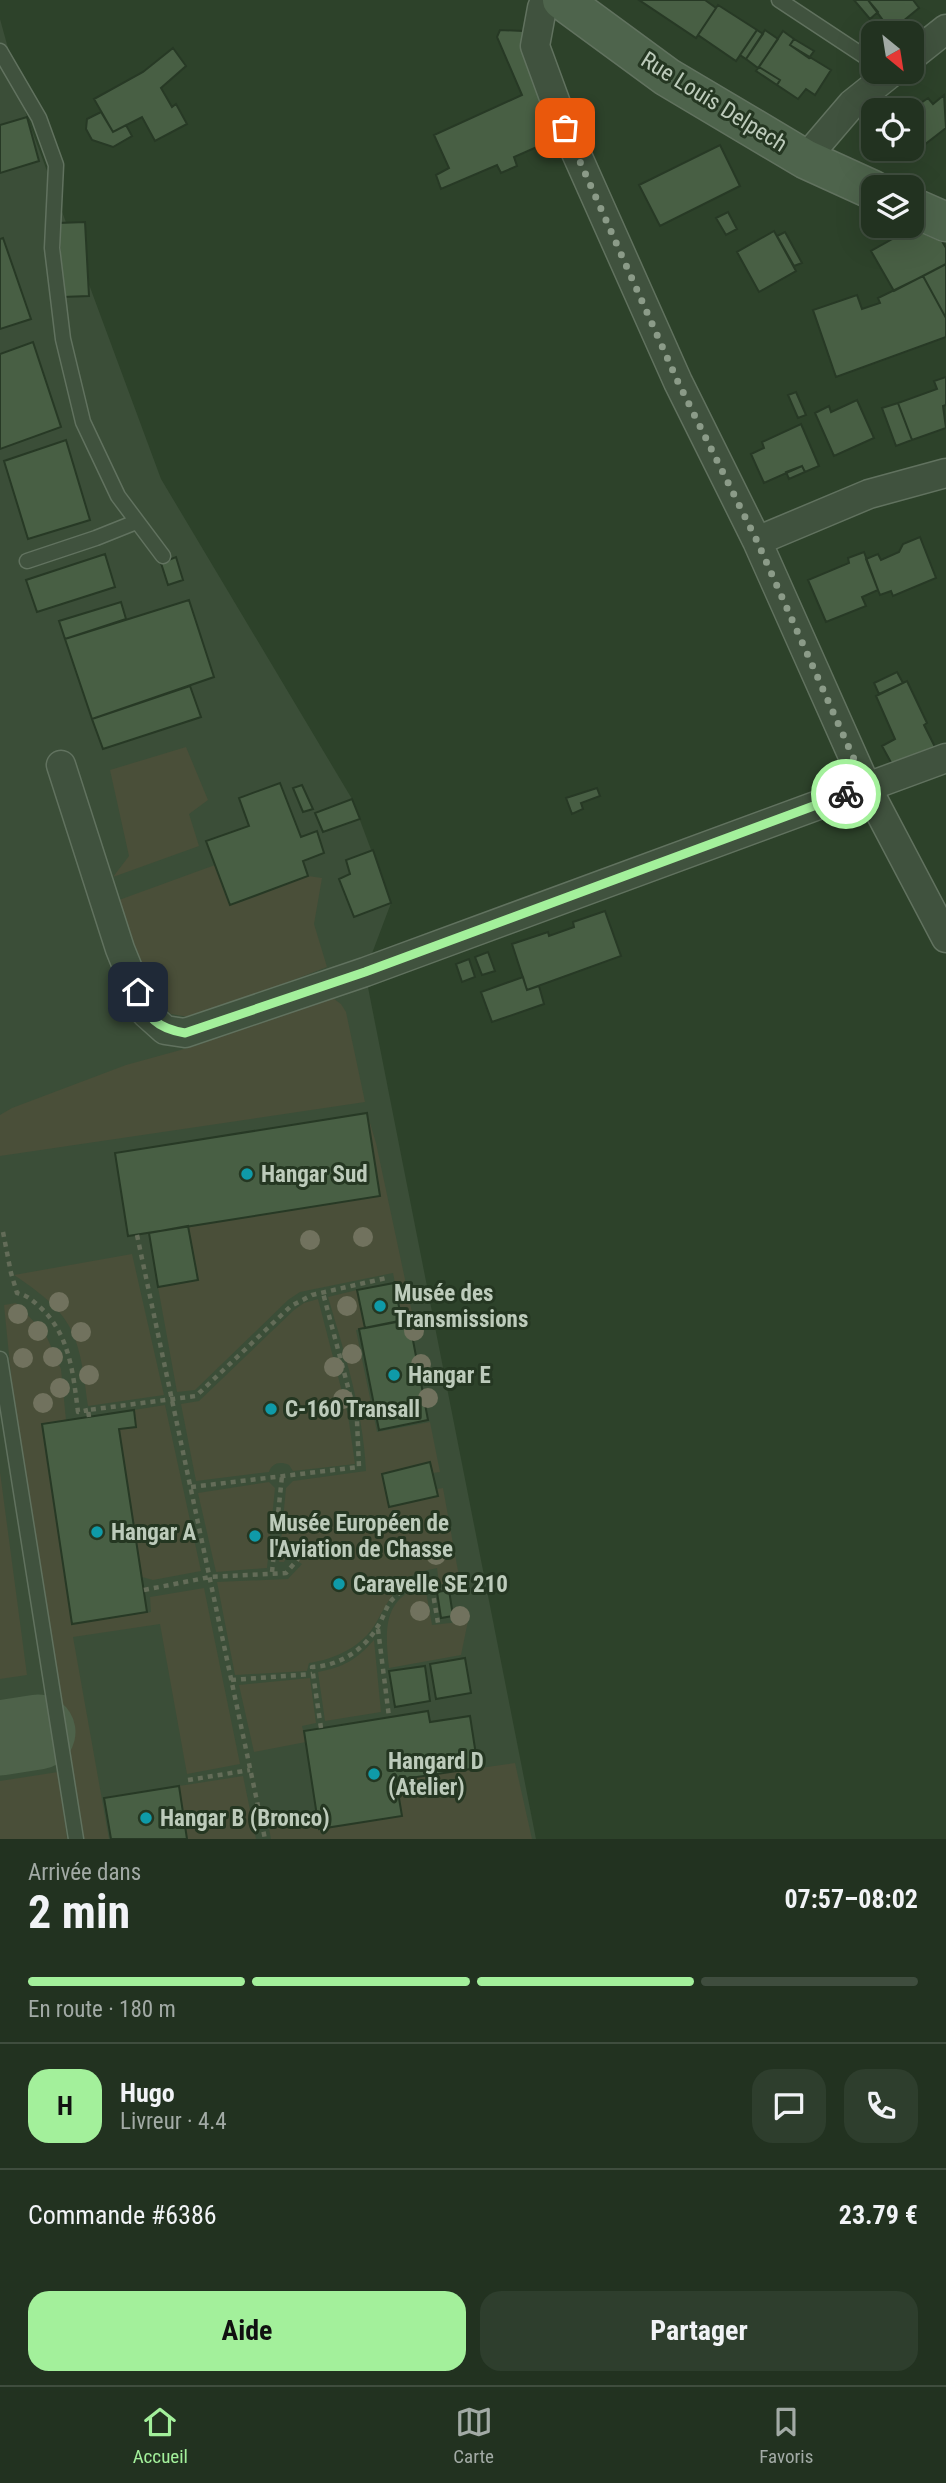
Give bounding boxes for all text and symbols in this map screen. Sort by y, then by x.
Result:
north arrow [861,21,924,84]
map controls [861,21,924,238]
street label: Rue Louis Delpech [636,46,792,158]
pin [535,98,595,158]
button: locate [861,98,924,161]
icon: bag [546,109,584,147]
button: layers [861,175,924,238]
courier [811,759,881,829]
icon: bike [827,775,865,813]
pin [108,962,168,1022]
icon: home [119,973,157,1011]
place label: Hangar Sud [261,1161,368,1188]
marker: Hangar Sud [239,1166,255,1182]
place label: Musée des Transmissions [394,1280,528,1333]
marker: Musée des Transmissions [372,1298,388,1314]
place label: Hangar E [408,1362,491,1389]
marker: Hangar E [386,1367,402,1383]
place label: C-160 Transall [285,1396,420,1423]
marker: C-160 Transall [263,1401,279,1417]
place label: Musée Européen de l'Aviation de Chasse [269,1510,453,1563]
place label: Hangar A [111,1519,197,1546]
marker: Hangar A [89,1524,105,1540]
marker: Musée Européen de l'Aviation de Chasse [247,1528,263,1544]
place label: Caravelle SE 210 [353,1571,508,1598]
marker: Caravelle SE 210 [331,1576,347,1592]
place label: Hangard D (Atelier) [388,1748,484,1801]
marker: Hangard D (Atelier) [366,1766,382,1782]
place label: Hangar B (Bronco) [160,1805,330,1832]
marker: Hangar B (Bronco) [138,1810,154,1826]
text: Arrivée dans [28,1859,141,1886]
text: 07:57–08:02 [784,1884,918,1914]
text: 2 min [28,1885,130,1939]
text: En route · 180 m [28,1996,176,2023]
button: chat [752,2069,826,2143]
button: phone [844,2069,918,2143]
text: Hugo [120,2078,175,2108]
text: H [57,2091,73,2121]
text: Livreur · 4.4 [120,2108,227,2135]
text: Commande #6386 [28,2200,217,2230]
text: 23.79 € [839,2200,918,2230]
button: Aide [28,2291,466,2371]
button: Partager [480,2291,918,2371]
tab: Accueil [133,2403,188,2468]
tab: Carte [453,2403,494,2468]
tab: Favoris [759,2403,813,2468]

